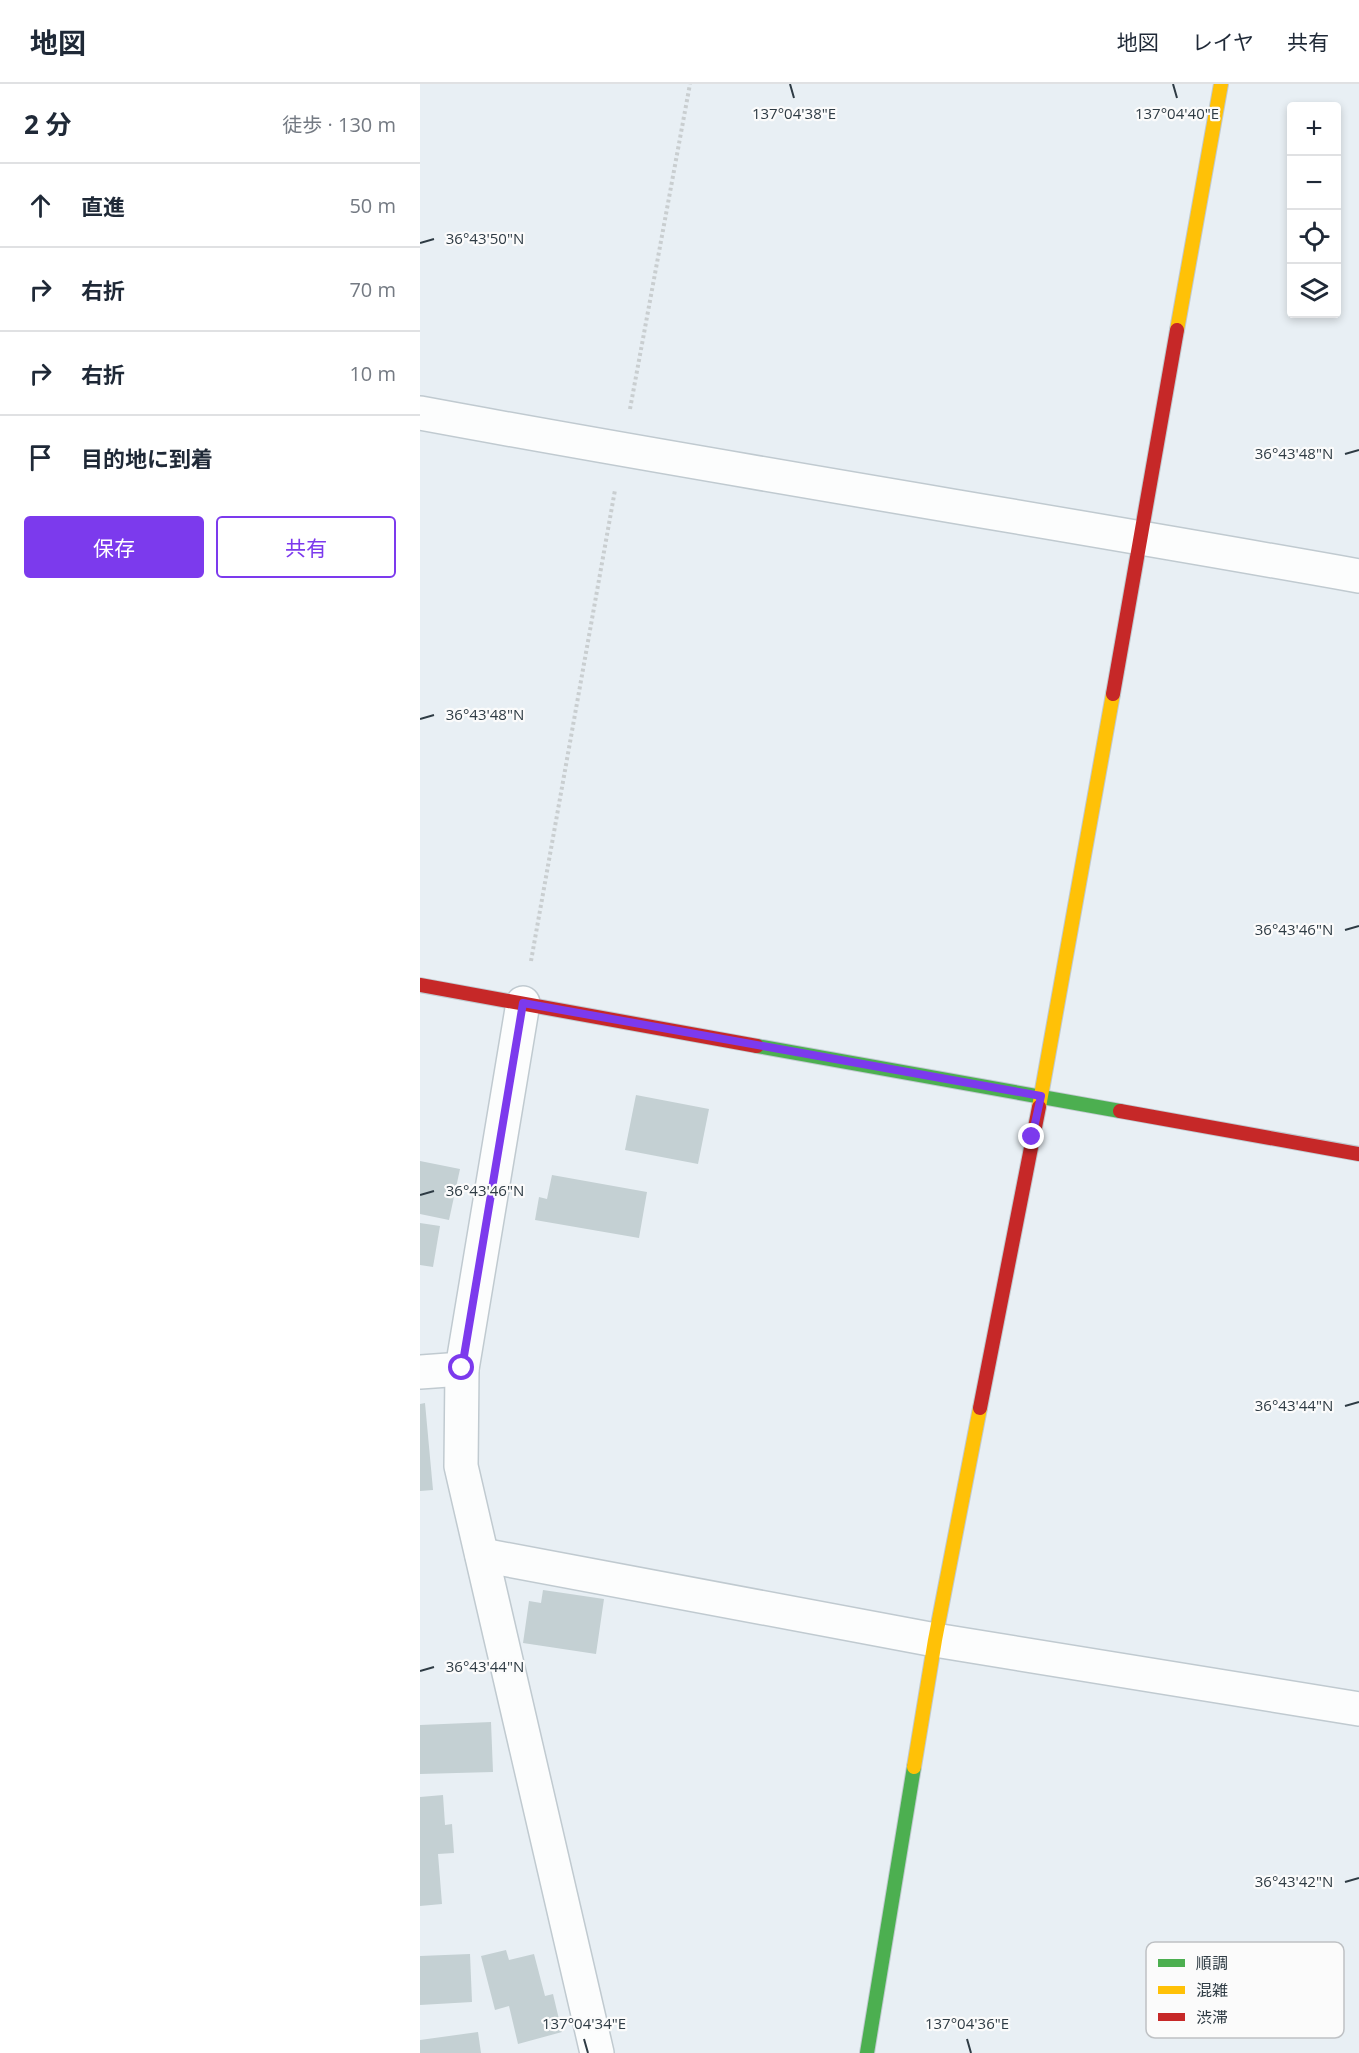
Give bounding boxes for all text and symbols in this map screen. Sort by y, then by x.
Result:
text: 地図 [30,23,86,61]
text: 地図 [1117,28,1159,56]
text: レイヤ [1192,28,1254,56]
text: 共有 [1287,28,1329,56]
map controls [1287,102,1341,318]
button: + [1287,102,1341,156]
text: 137°04'38"E [752,103,836,123]
text: 137°04'40"E [1135,103,1219,123]
text: 2 分 [24,106,72,142]
text: 徒歩 · 130 m [282,111,396,138]
button: − [1287,156,1341,210]
icon: ahead [24,189,57,222]
text: 直進 [81,191,125,221]
text: 50 m [349,192,396,219]
button: locate [1287,210,1341,264]
text: 36°43'50"N [446,228,524,248]
button: layers [1287,264,1341,318]
icon: right [24,273,57,306]
text: 右折 [81,275,125,305]
text: 70 m [349,276,396,303]
icon: right [24,357,57,390]
text: 右折 [81,359,125,389]
text: 10 m [349,360,396,387]
icon: arrive [24,441,57,474]
text: 目的地に到着 [81,443,213,473]
text: 36°43'48"N [1255,443,1333,463]
button: 保存 [24,516,204,578]
button: 共有 [216,516,396,578]
text: 36°43'48"N [446,704,524,724]
text: 36°43'46"N [1255,919,1333,939]
route end [1018,1123,1044,1149]
text: 36°43'46"N [446,1180,524,1200]
route start [448,1354,474,1380]
text: 36°43'44"N [1255,1395,1333,1415]
text: 36°43'44"N [446,1656,524,1676]
text: 36°43'42"N [1255,1871,1333,1891]
legend [1146,1942,1344,2038]
text: 順調 [1196,1952,1228,1974]
text: 混雑 [1196,1979,1228,2001]
text: 渋滞 [1196,2006,1228,2028]
text: 137°04'34"E [542,2013,626,2033]
text: 137°04'36"E [925,2013,1009,2033]

